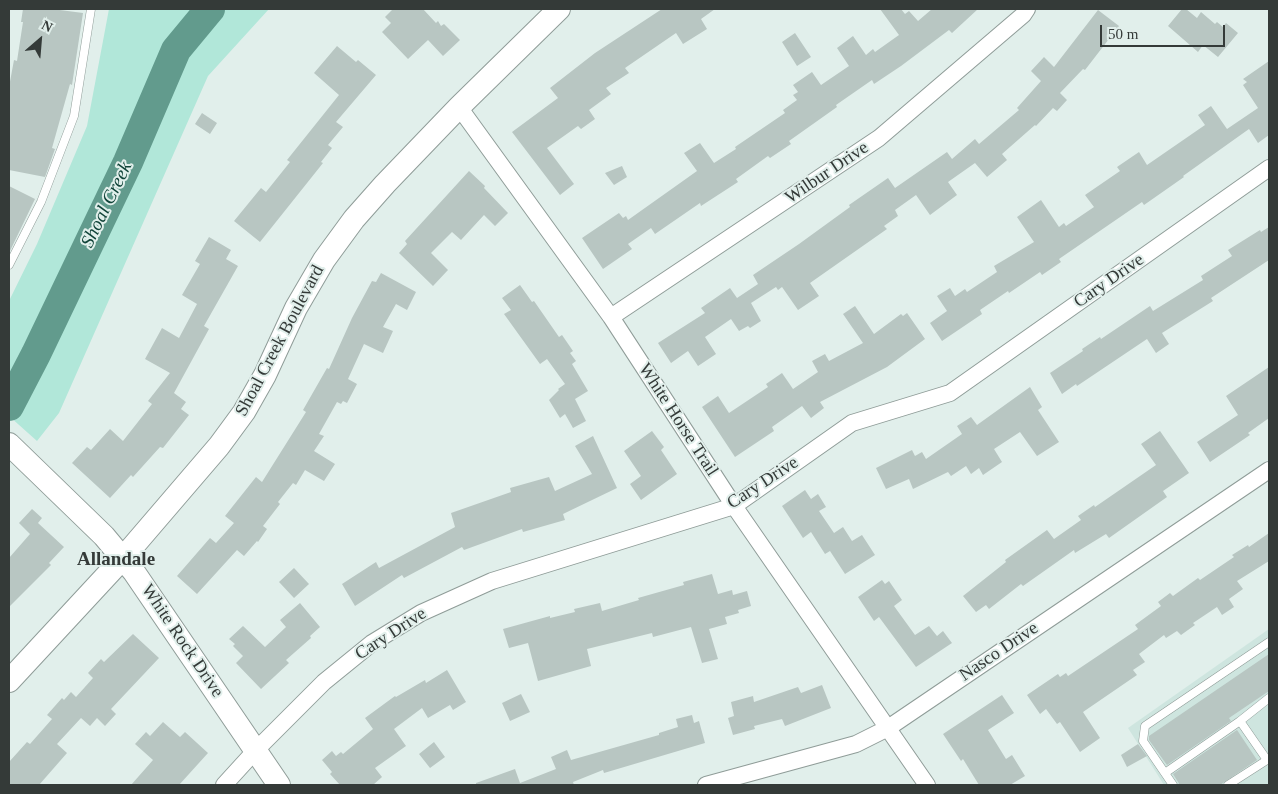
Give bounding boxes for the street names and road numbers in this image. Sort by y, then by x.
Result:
street label: Wilbur Drive [781,137,873,209]
street label: Cary Drive [1070,249,1148,313]
street label: Shoal Creek Boulevard [231,262,329,420]
street label: White Horse Trail [633,359,723,481]
street label: Cary Drive [723,452,803,514]
street label: White Rock Drive [136,580,228,702]
street label: Cary Drive [351,603,431,665]
street label: Nasco Drive [955,618,1043,686]

